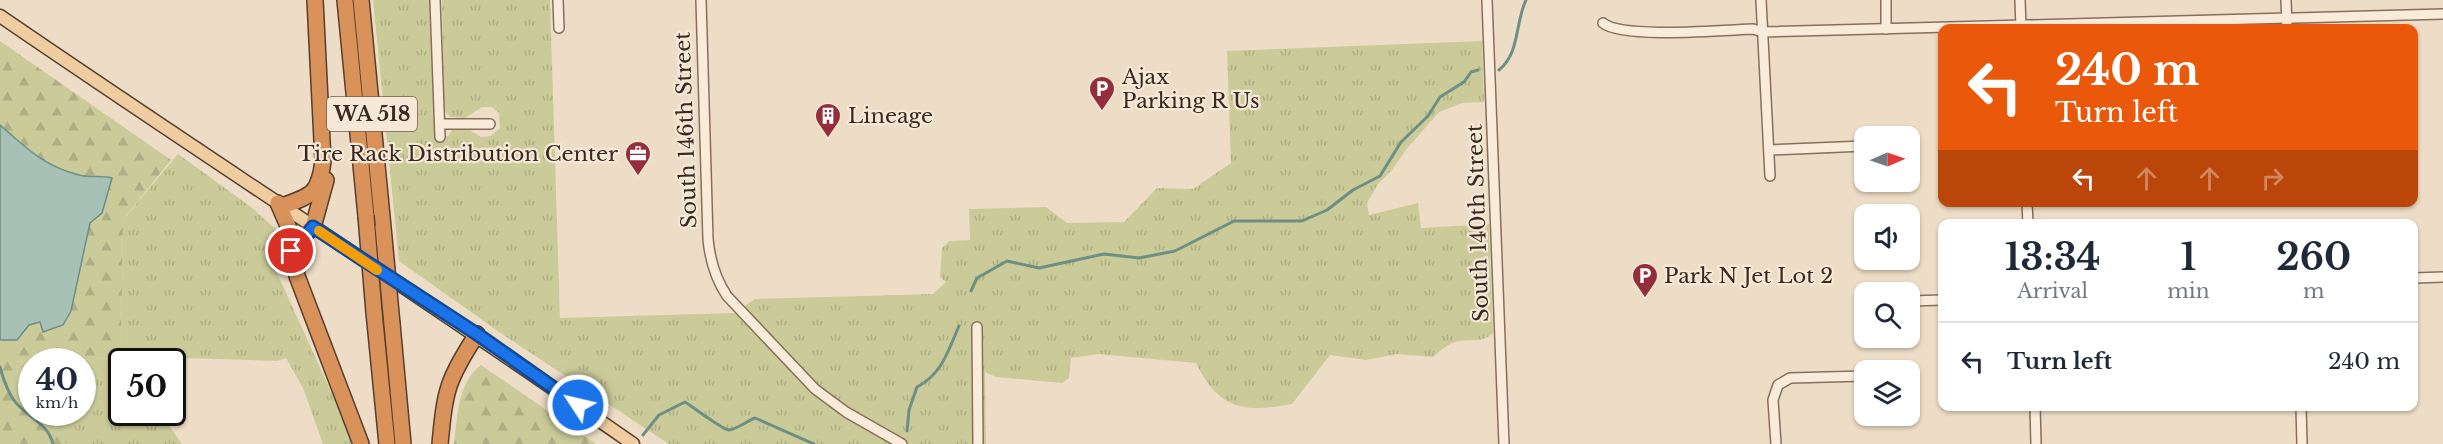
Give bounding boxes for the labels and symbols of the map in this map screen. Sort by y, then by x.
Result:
street label: South 146th Street [670,31,702,229]
place label: Ajax Parking R Us [1121,64,1260,114]
parking icon: Ajax Parking R Us [1087,74,1117,112]
road number: WA 518 [327,97,417,131]
building icon: Lineage [813,101,843,139]
place label: Lineage [848,103,933,129]
street label: South 140th Street [1462,124,1494,322]
north arrow [1854,126,1920,192]
office icon: Tire Rack Distribution Center [623,139,653,177]
place label: Tire Rack Distribution Center [298,141,618,167]
pin [265,225,316,276]
parking icon: Park N Jet Lot 2 [1630,261,1660,299]
place label: Park N Jet Lot 2 [1664,263,1833,289]
speed limit sign: 50 [108,348,186,426]
position arrow [546,373,610,437]

